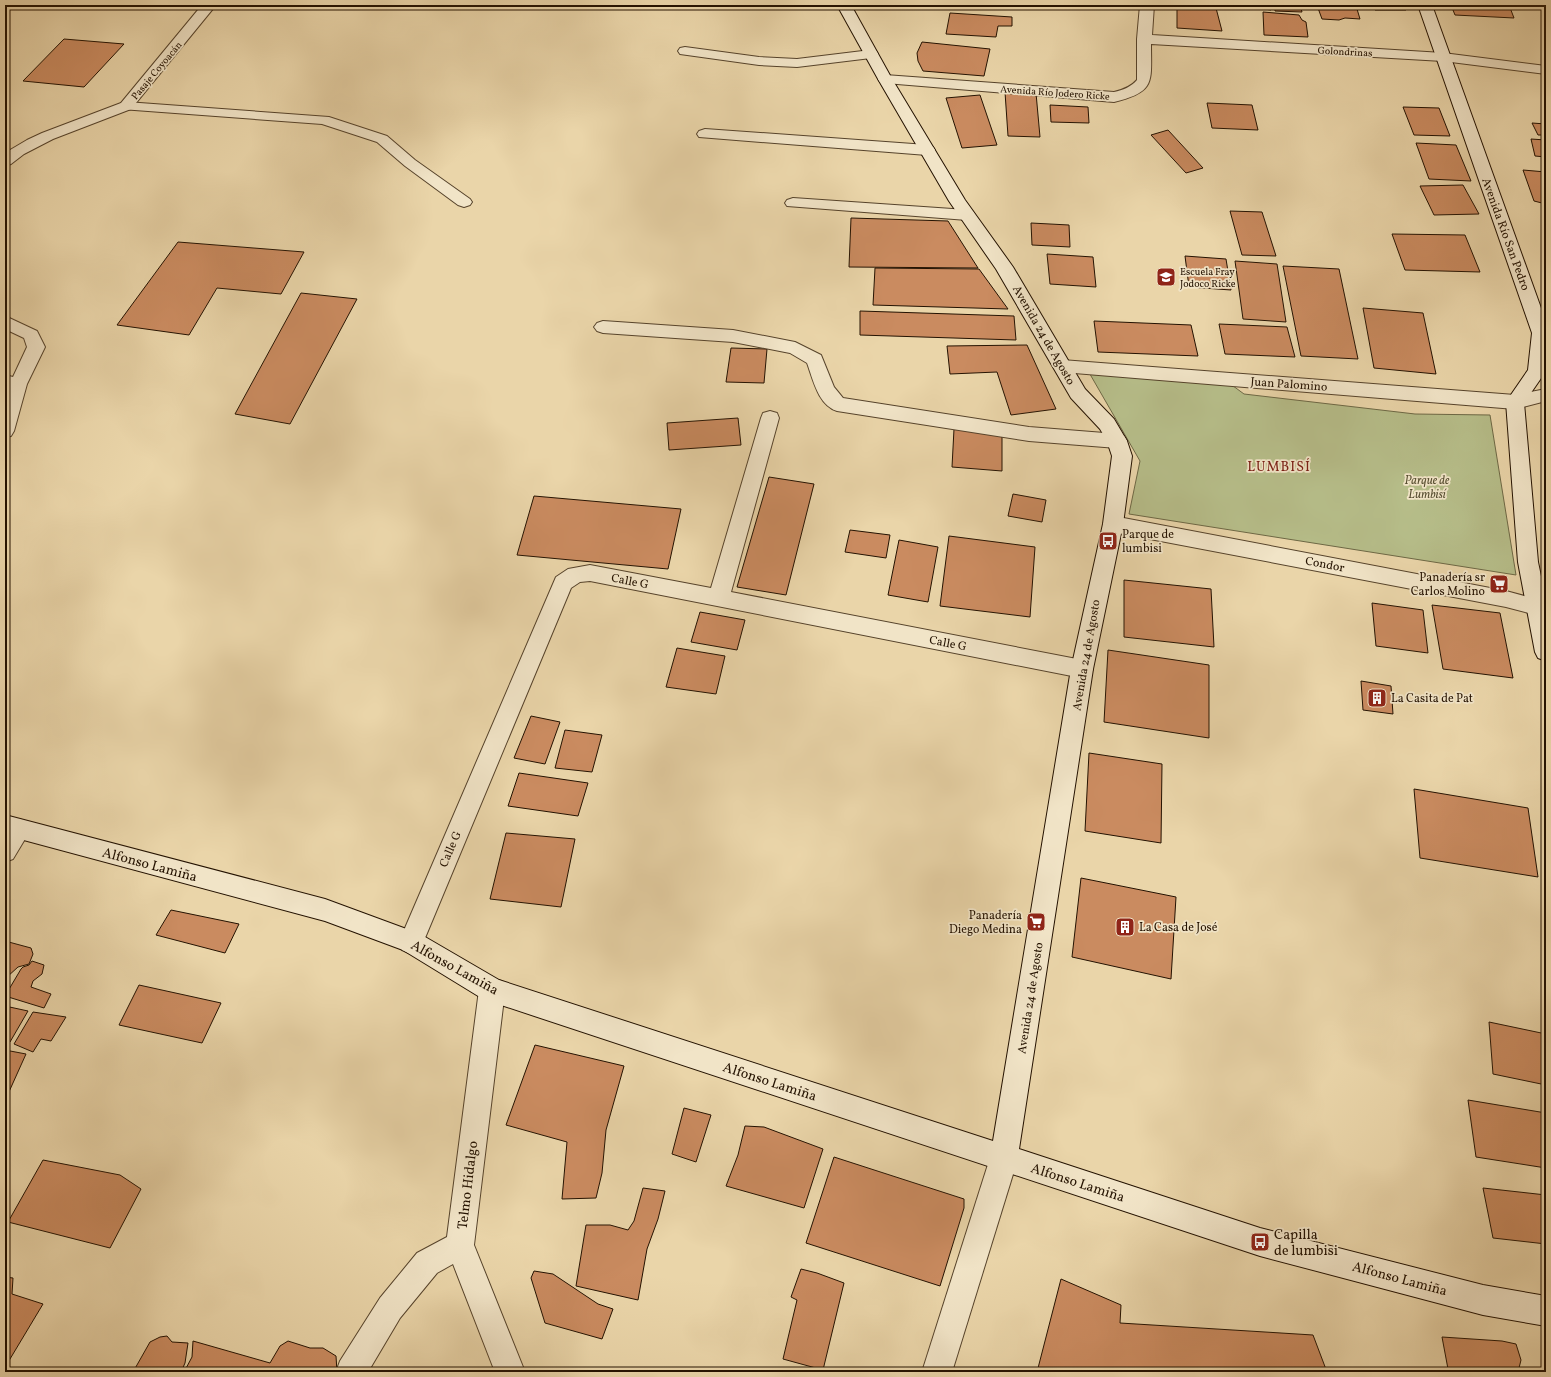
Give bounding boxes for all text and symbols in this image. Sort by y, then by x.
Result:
street label: Pasaje Coyoacán [128,38,185,103]
street label: Golondrinas [1317,44,1373,60]
street label: Avenida Río Jodero Ricke [1000,82,1110,104]
street label: Avenida Río San Pedro [1477,176,1533,293]
place label: Escuela Fray Jodoco Ricke [1180,265,1236,291]
school or university icon: Escuela Fray Jodoco Ricke [1155,266,1177,288]
street label: Avenida 24 de Agosto [1008,283,1078,388]
street label: Juan Palomino [1250,374,1328,396]
district label: LUMBISÍ [1247,458,1311,477]
park label: Parque de Lumbisí [1405,473,1450,503]
place label: Parque de lumbisi [1122,527,1174,557]
bus stop icon: Parque de lumbisi [1097,530,1119,552]
street label: Condor [1304,553,1346,577]
place label: Panadería sr Carlos Molino [1411,570,1485,600]
street label: Calle G [610,571,650,593]
supermarket icon: Panadería sr Carlos Molino [1488,573,1510,595]
street label: Avenida 24 de Agosto [1069,598,1105,712]
street label: Calle G [928,633,968,655]
building icon: La Casita de Pat [1366,687,1388,709]
place label: La Casita de Pat [1391,691,1473,707]
street label: Calle G [436,829,466,870]
street label: Alfonso Lamiña [100,844,199,887]
place label: Panadería Diego Medina [949,908,1022,938]
supermarket icon: Panadería Diego Medina [1025,911,1047,933]
building icon: La Casa de José [1114,916,1136,938]
place label: La Casa de José [1139,920,1218,936]
street label: Alfonso Lamiña [407,936,502,1000]
street label: Avenida 24 de Agosto [1014,941,1048,1055]
street label: Alfonso Lamiña [720,1058,819,1107]
street label: Telmo Hidalgo [454,1140,483,1231]
street label: Alfonso Lamiña [1028,1159,1127,1208]
place label: Capilla de lumbisi [1274,1226,1338,1261]
bus stop icon: Capilla de lumbisi [1249,1231,1271,1253]
street label: Alfonso Lamiña [1350,1258,1449,1301]

